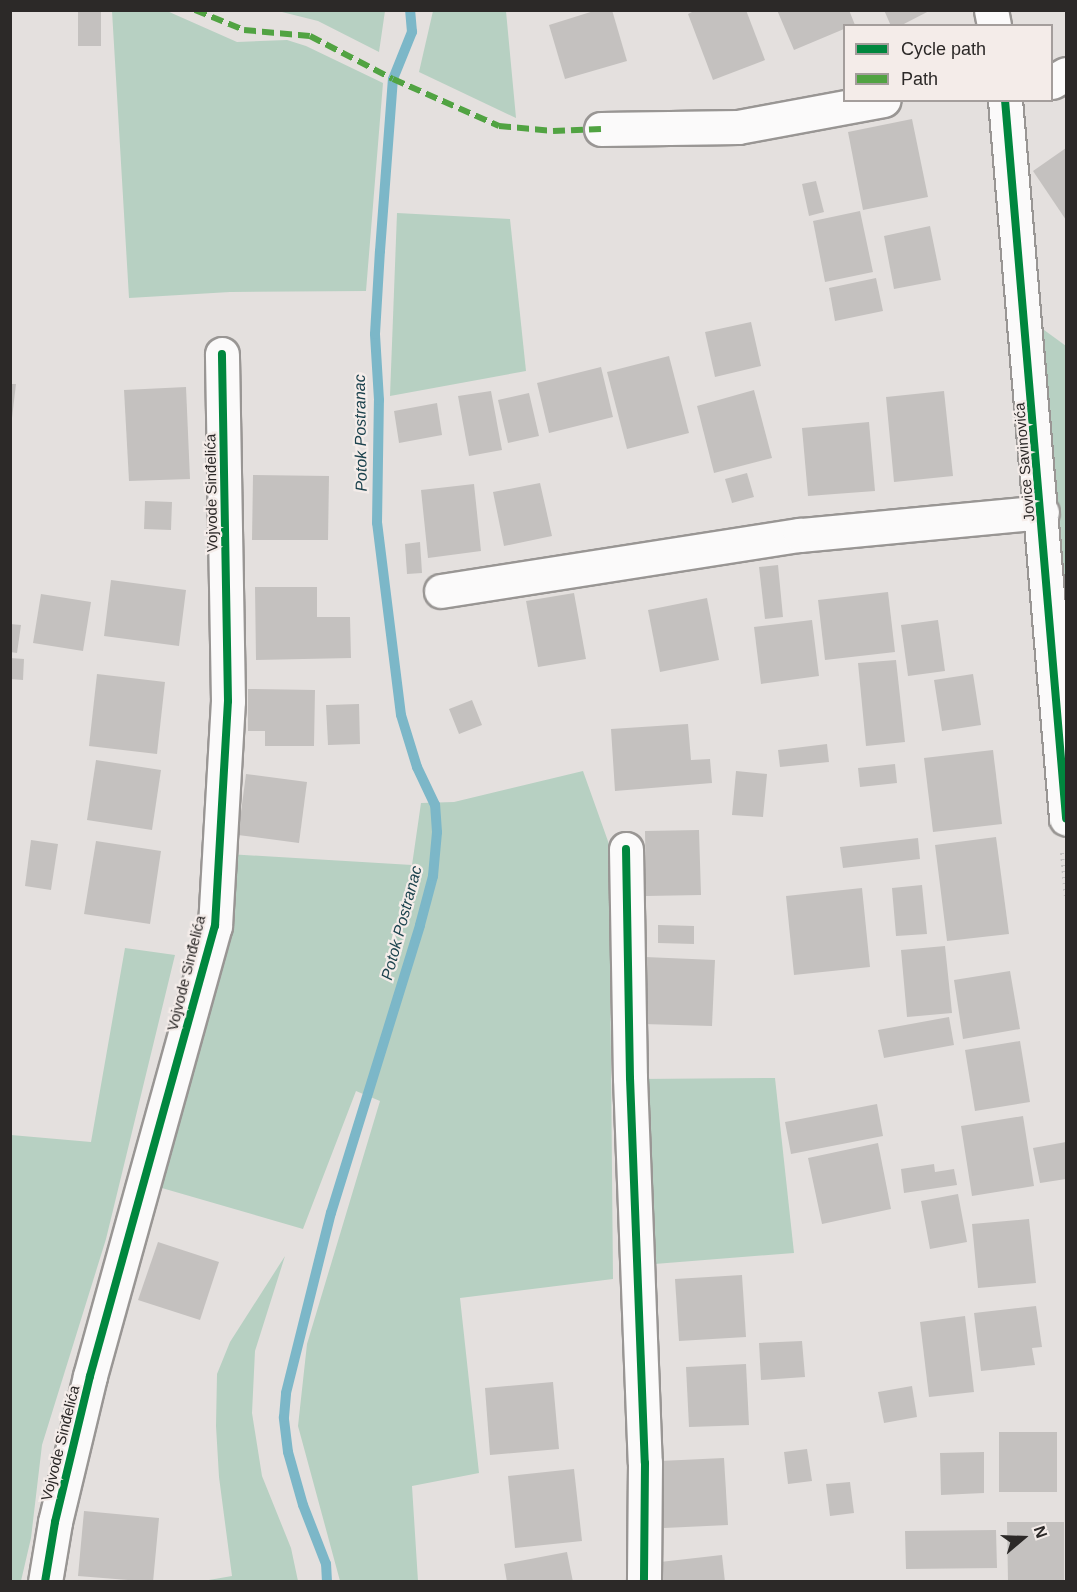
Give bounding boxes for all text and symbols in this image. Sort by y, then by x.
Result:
legend [843,24,1053,102]
text: Cycle path [901,39,986,59]
text: Path [901,69,938,89]
water label: Potok Postranac [350,374,372,492]
street label: Jovice Savinovića [1010,402,1038,522]
street label: Vojvode Sinđelića [201,434,221,552]
water label: Potok Postranac [378,864,426,982]
street label: Vojvode Sinđelića [163,913,209,1033]
street label: Vojvode Sinđelića [37,1383,83,1503]
north arrow [993,1508,1053,1568]
text: N [1031,1524,1050,1540]

